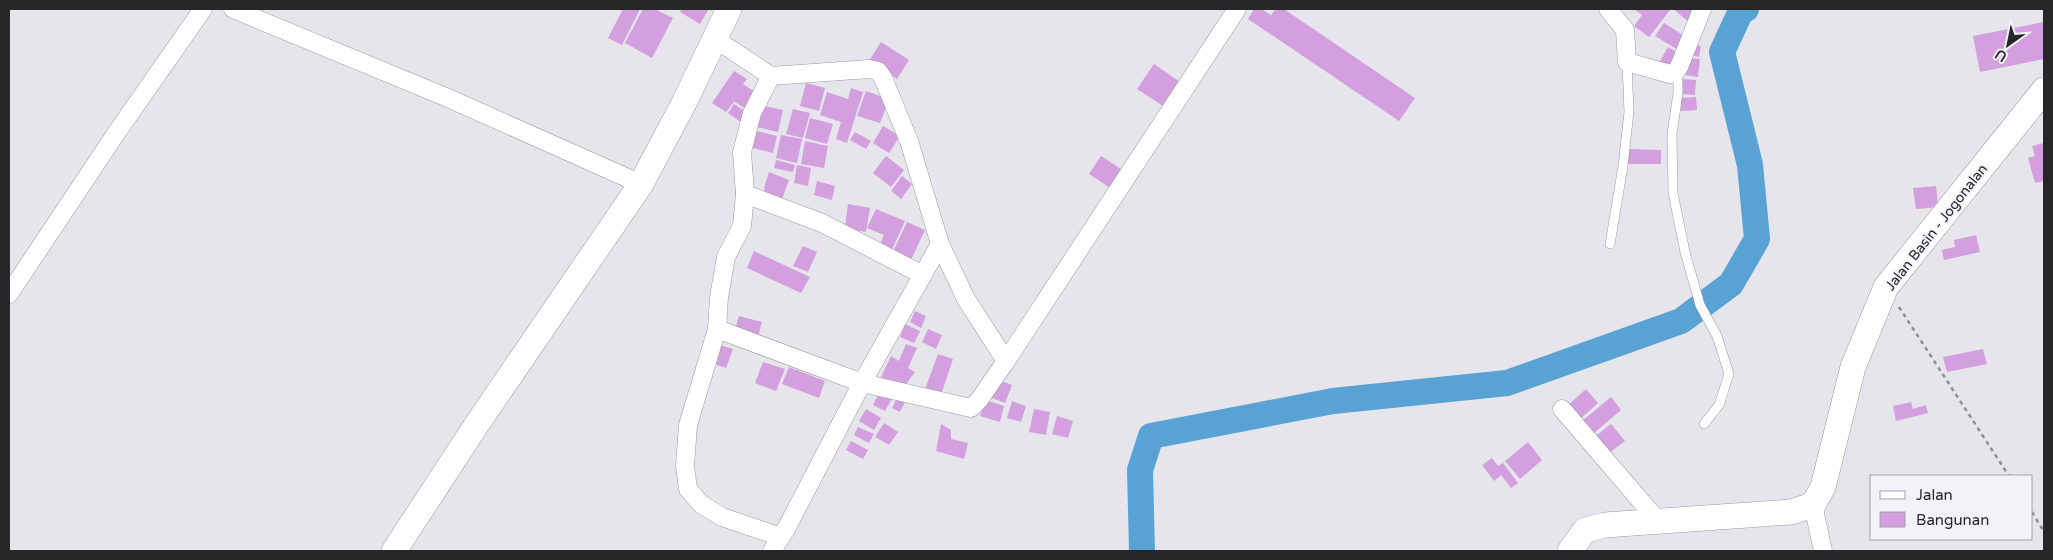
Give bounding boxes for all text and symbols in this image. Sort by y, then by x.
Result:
north arrow [1983,20,2033,70]
text: U [1992,45,2010,66]
street label: Jalan Basin - Jogonalan [1882,161,1991,294]
legend [1870,475,2033,540]
text: Jalan [1916,486,1953,504]
text: Bangunan [1916,511,1989,529]

